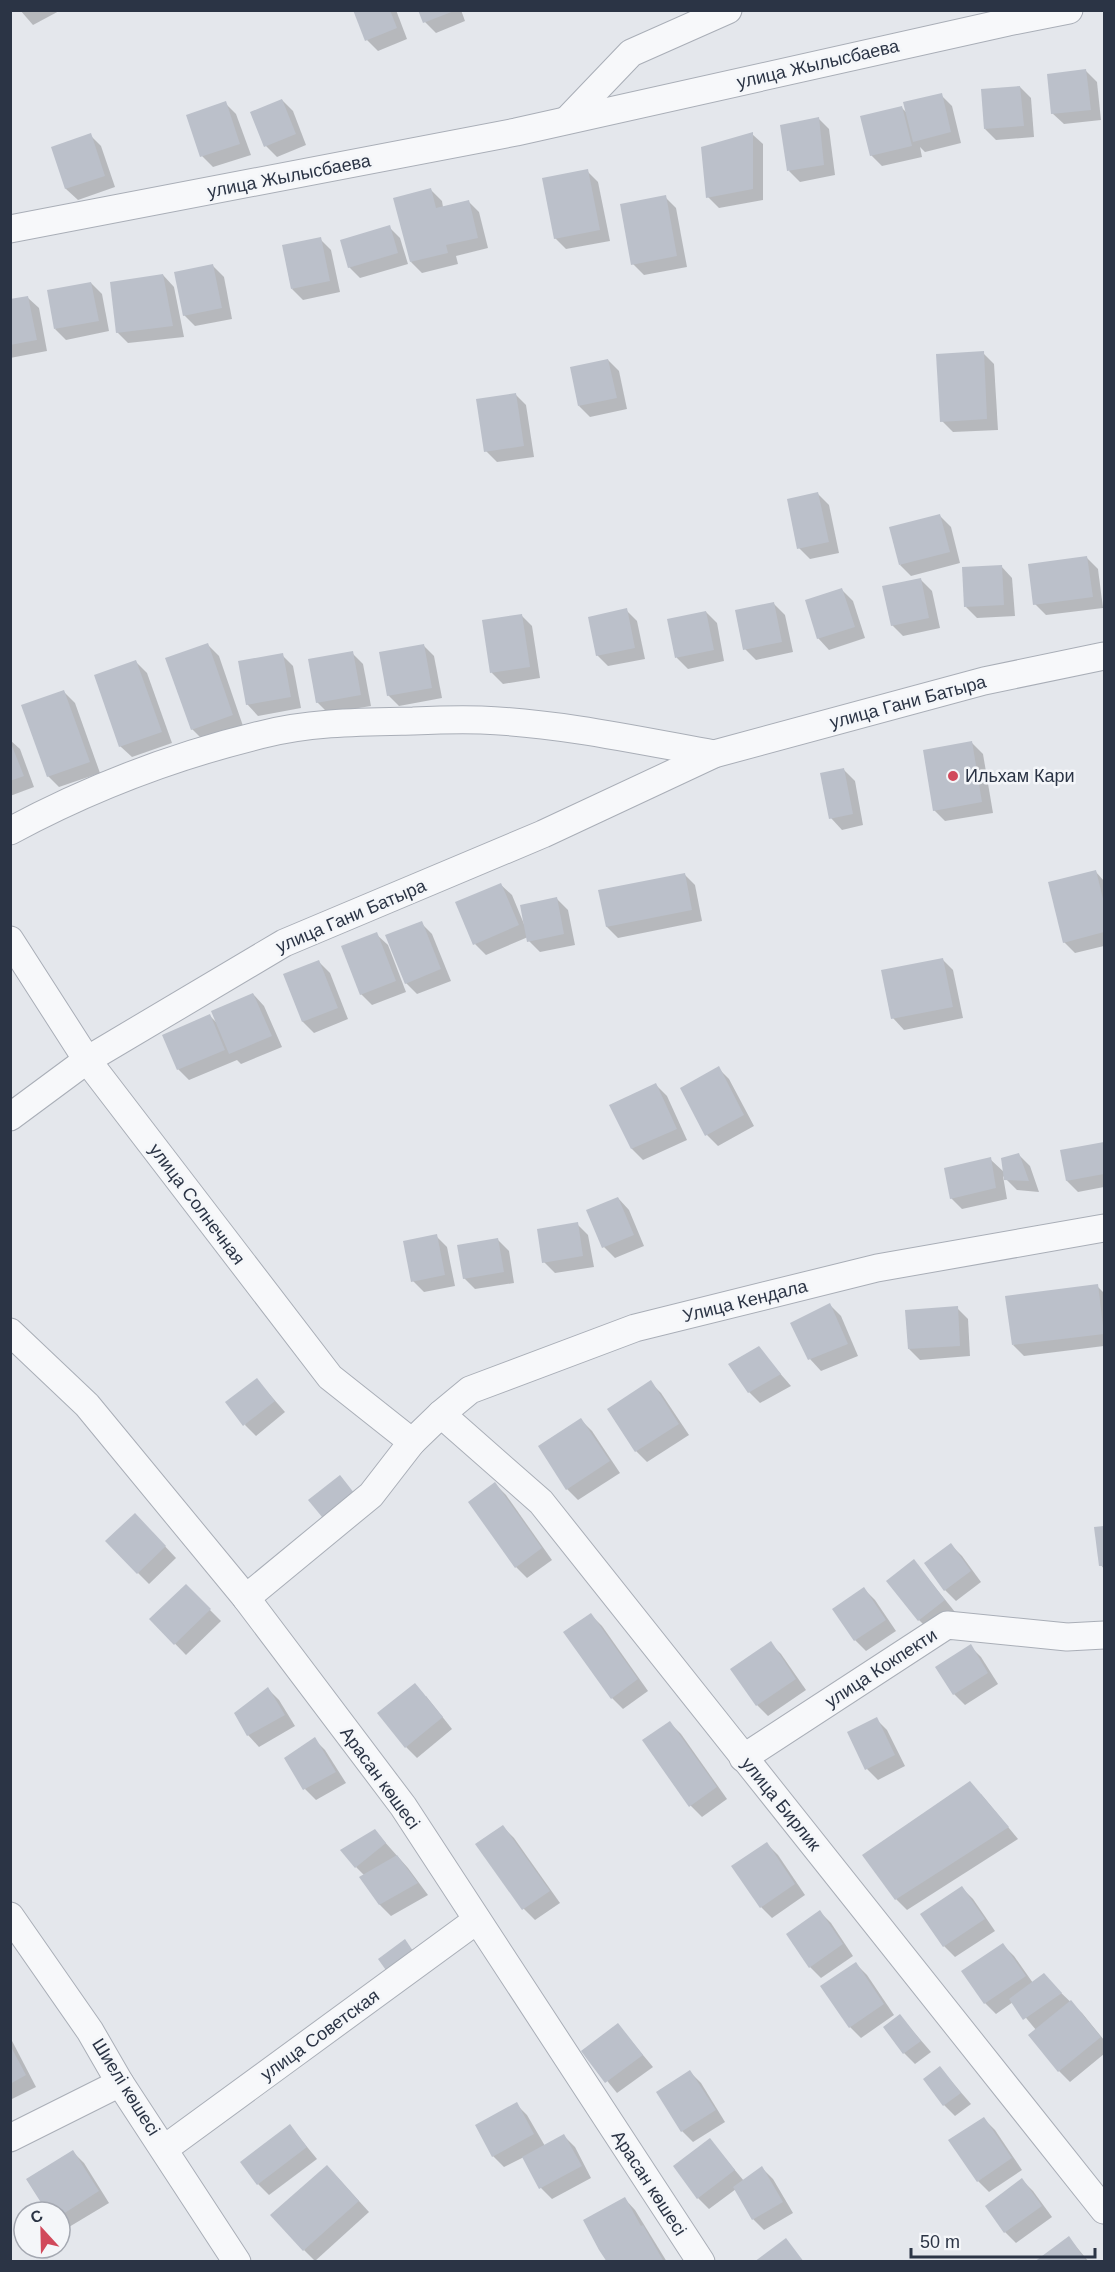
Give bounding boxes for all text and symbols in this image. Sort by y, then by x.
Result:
street label: улица Жылысбаева [735,35,902,92]
street label: улица Жылысбаева [206,150,373,202]
street label: улица Гани Батыра [828,671,989,732]
place label: Ильхам Кари [965,766,1075,786]
marker: Ильхам Кари [946,769,960,783]
street label: улица Гани Батыра [273,875,430,957]
street label: улица Солнечная [145,1140,249,1268]
street label: Улица Кендала [681,1276,810,1326]
street label: улица Кокпекти [821,1624,941,1712]
street label: Арасан көшесі [336,1723,424,1833]
street label: улица Бирлик [737,1753,825,1855]
street label: улица Советская [257,1985,383,2085]
street label: Шиелі көшесі [88,2035,164,2139]
street label: Арасан көшесі [608,2127,690,2239]
north arrow [12,2200,72,2260]
text: С [28,2206,46,2227]
scale bar [911,2221,1096,2259]
text: 50 m [920,2232,960,2252]

